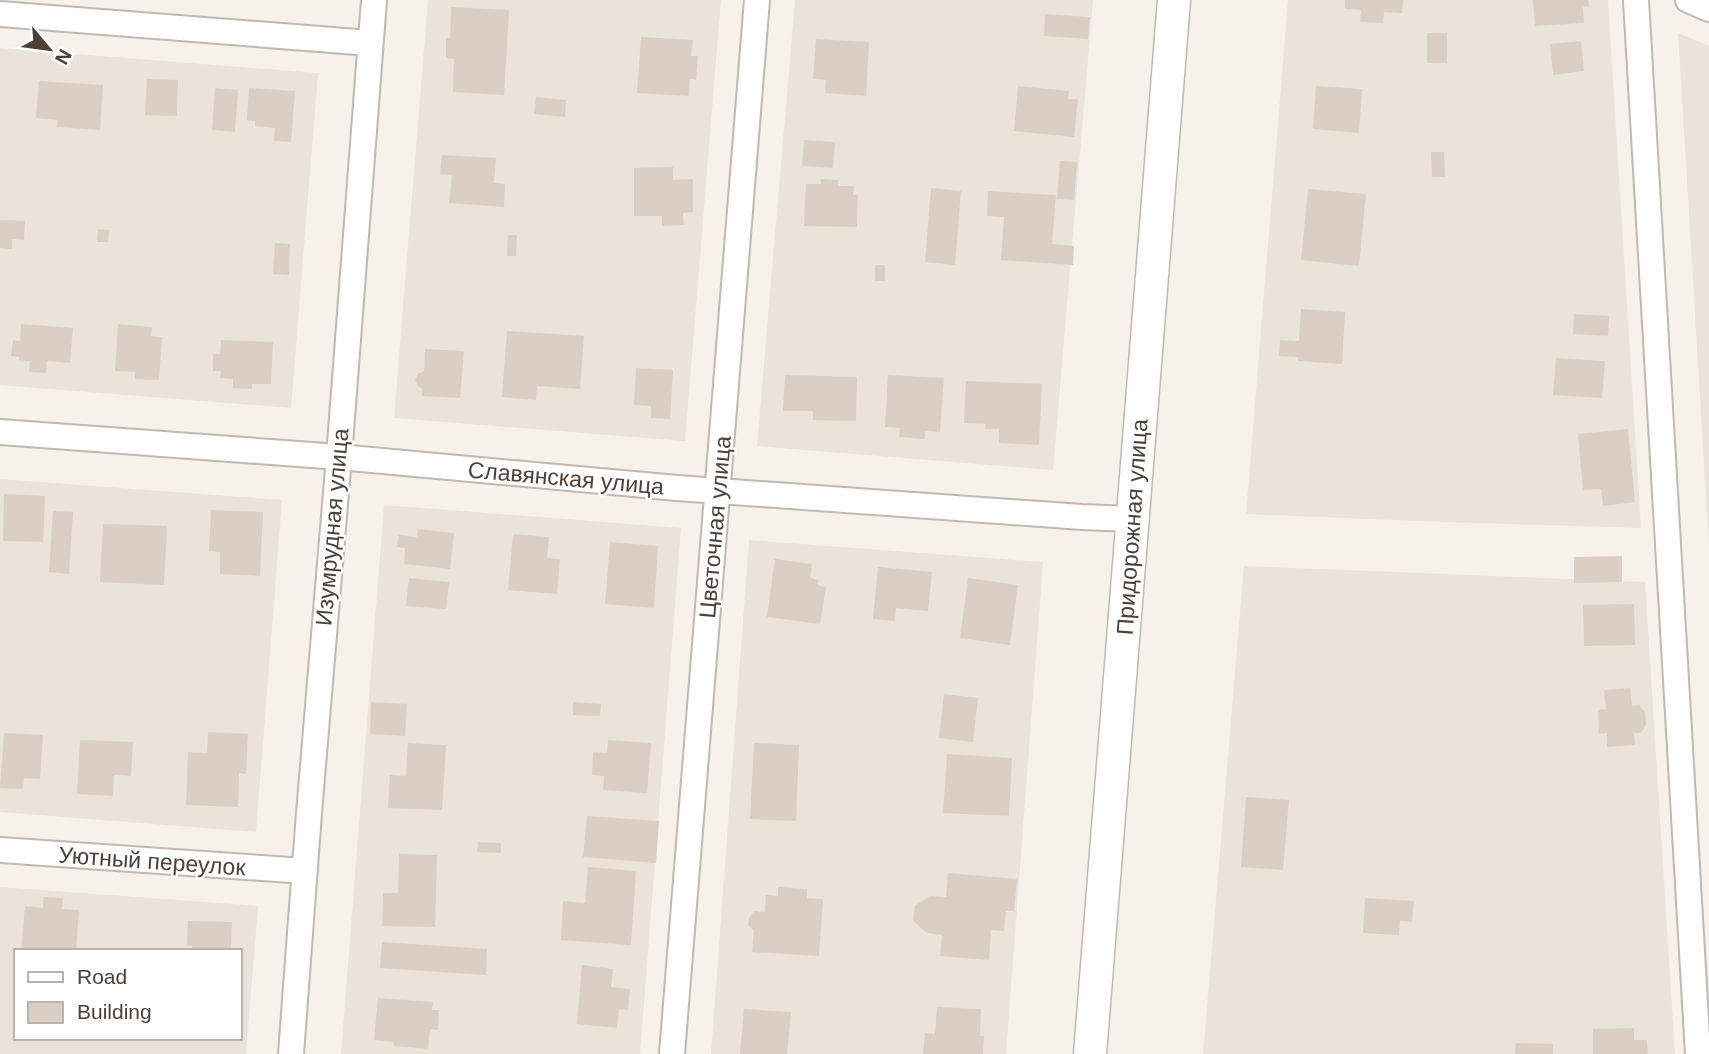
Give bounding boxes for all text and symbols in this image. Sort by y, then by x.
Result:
north arrow [14,14,84,84]
text: N [51,46,76,68]
street label: Придорожная улица [1111,418,1153,636]
street label: Изумрудная улица [310,427,354,627]
street label: Цветочная улица [694,434,736,619]
street label: Славянская улица [467,456,665,500]
street label: Уютный переулок [58,841,247,881]
legend [14,949,242,1040]
text: Road [77,965,127,988]
text: Building [77,1000,152,1023]

